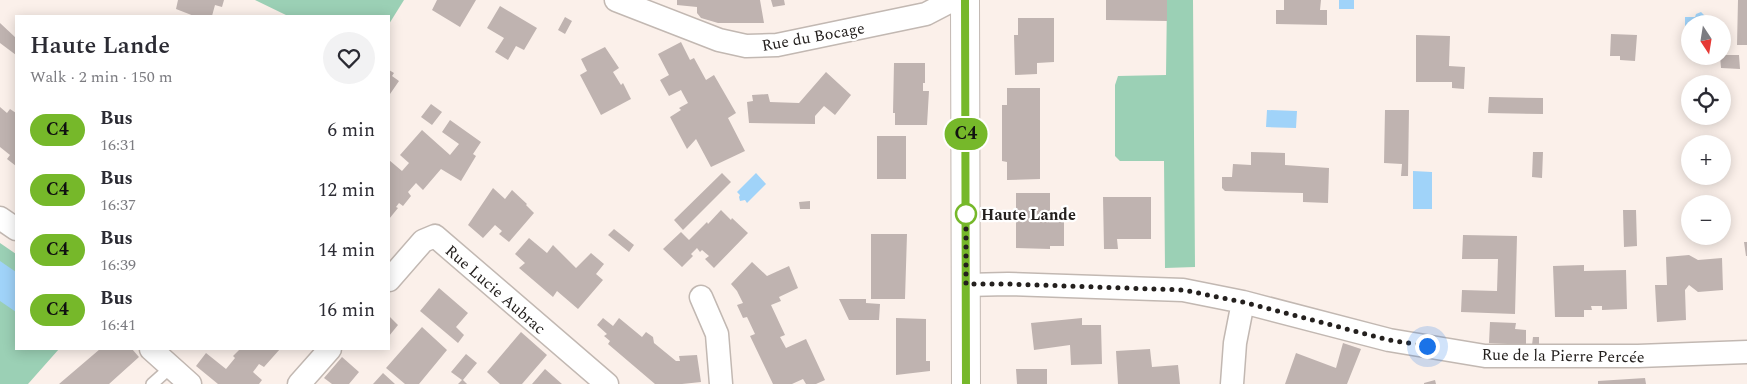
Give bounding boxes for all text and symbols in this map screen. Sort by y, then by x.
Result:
north arrow [1681,15,1731,65]
map controls [1681,15,1731,245]
street label: Rue du Bocage [760,16,867,58]
text: Haute Lande [30,28,170,64]
button: heart [323,32,375,84]
text: Walk · 2 min · 150 m [30,65,173,89]
button: locate [1681,75,1731,125]
text: Bus [100,104,133,133]
text: C4 [46,116,69,143]
text: 6 min [327,116,375,145]
line badge: C4 [944,118,988,150]
text: C4 [955,120,977,147]
text: 16:31 [100,133,136,157]
button: + [1681,135,1731,185]
text: Bus [100,164,133,193]
text: C4 [46,176,69,203]
text: 12 min [318,176,375,205]
text: 16:37 [100,193,136,217]
button: − [1681,195,1731,245]
marker: Haute Lande [955,203,977,225]
place label: Haute Lande [981,203,1076,227]
text: Bus [100,224,133,253]
text: C4 [46,236,69,263]
text: 14 min [318,236,375,265]
street label: Rue Lucie Aubrac [440,239,551,340]
text: 16:39 [100,253,136,277]
text: Bus [100,284,133,313]
text: C4 [46,296,69,323]
text: 16 min [318,296,375,325]
text: 16:41 [100,313,136,337]
your location [1415,334,1440,359]
street label: Rue de la Pierre Percée [1481,343,1645,369]

